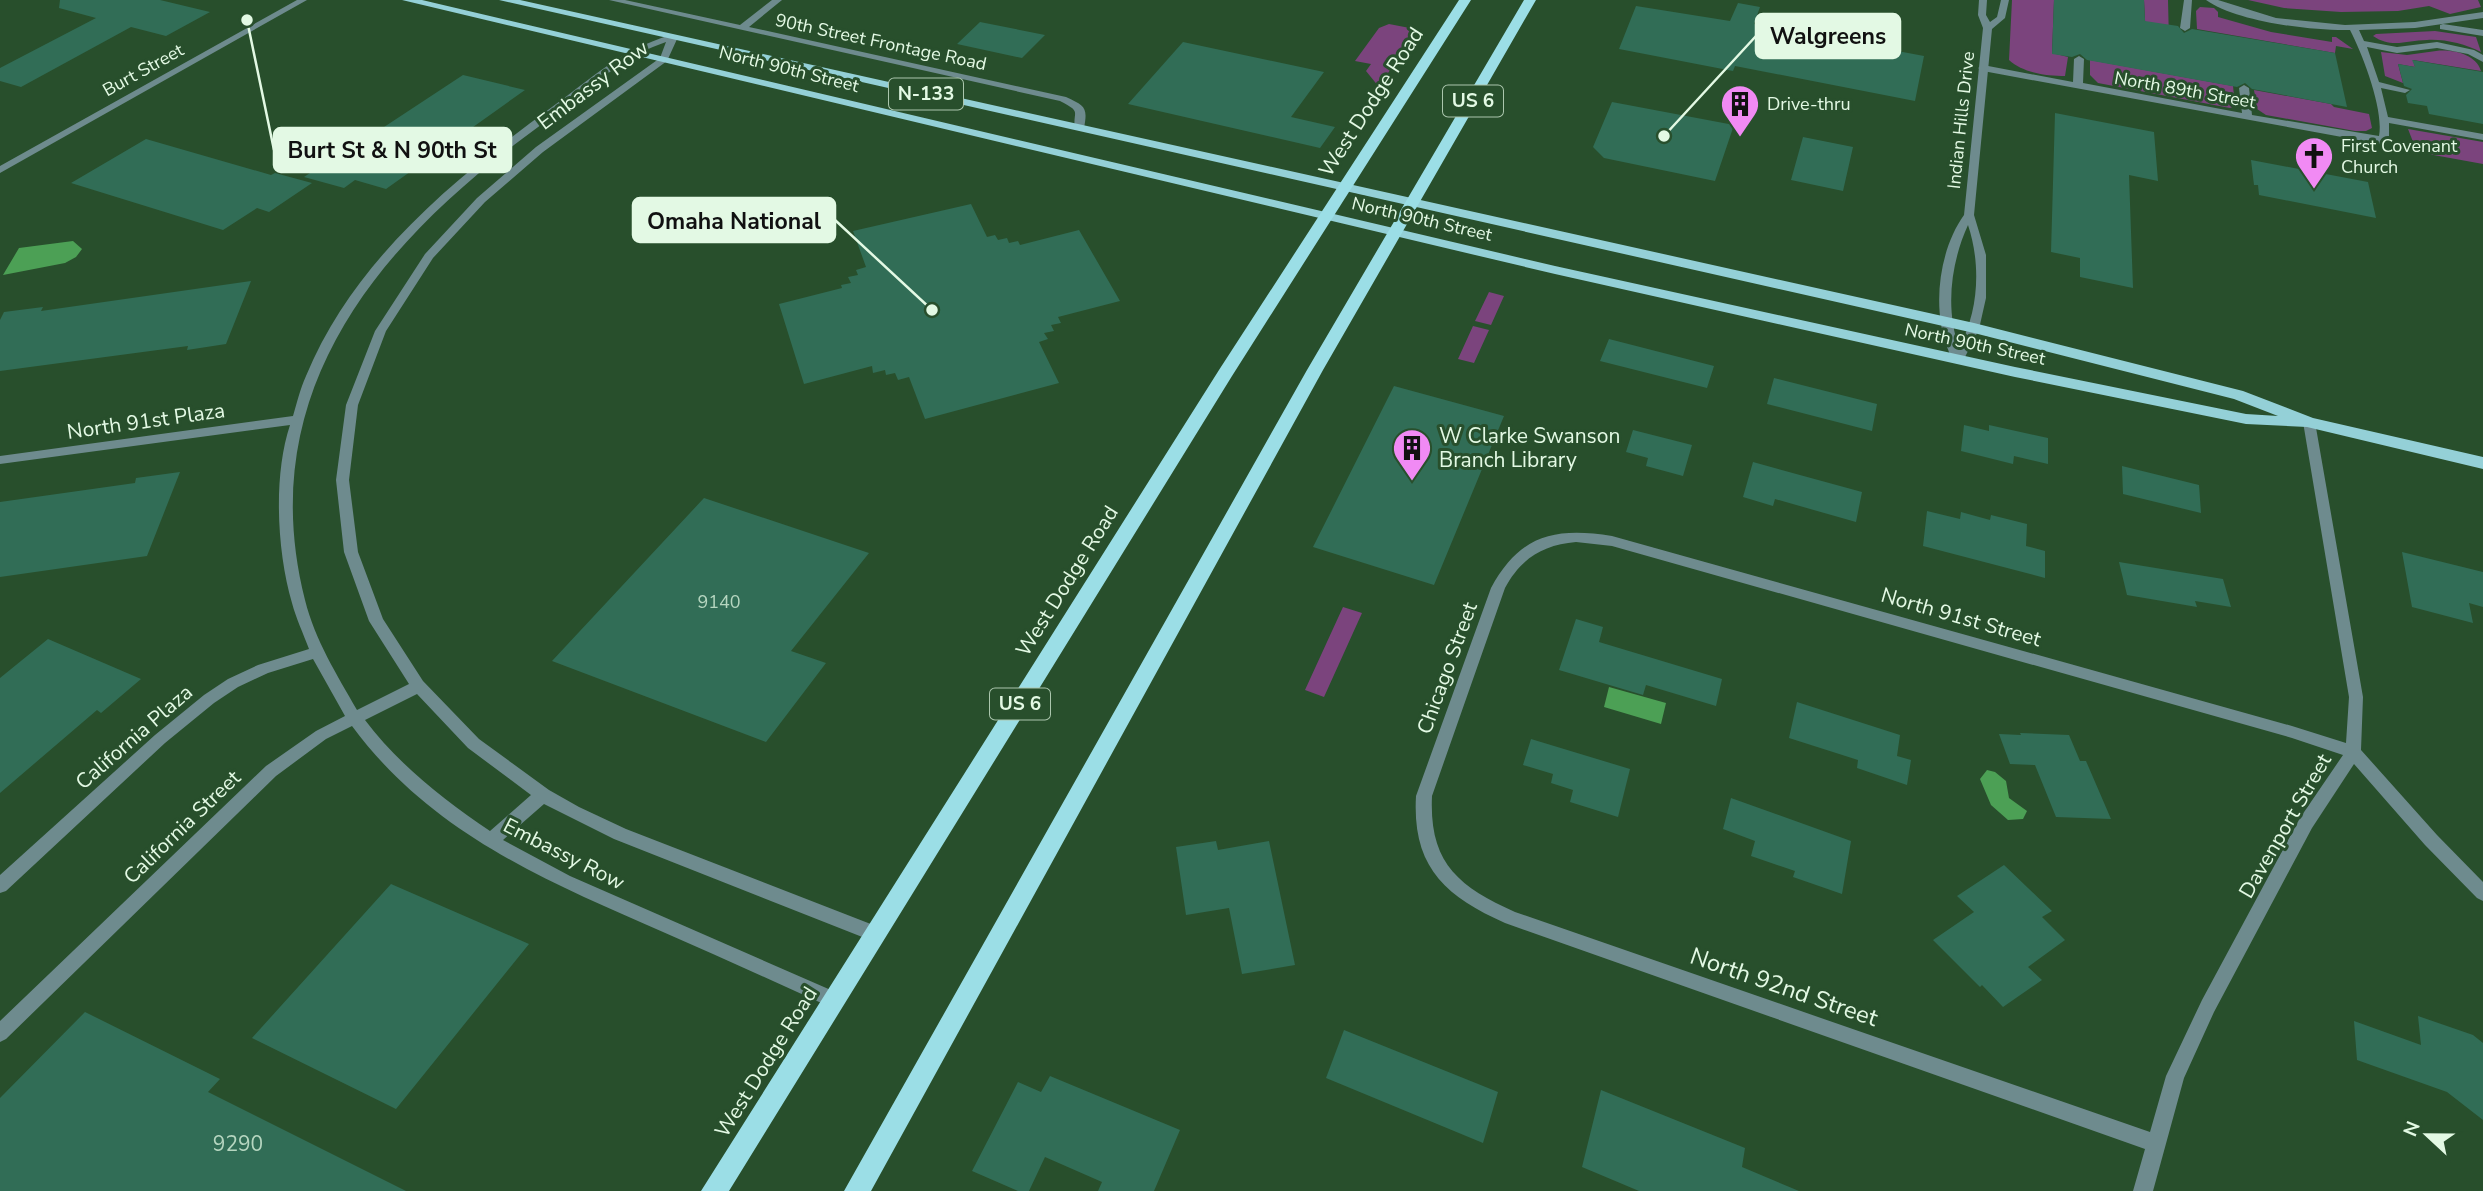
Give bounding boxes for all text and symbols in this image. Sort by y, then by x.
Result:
street label: 90th Street Frontage Road [773,8,989,76]
callout: Walgreens [1756,14,1900,58]
text: Walgreens [1770,21,1886,52]
street label: West Dodge Road [1312,22,1430,182]
street label: Embassy Row [532,34,655,136]
street label: Burt Street [98,38,188,102]
street label: North 90th Street [717,40,862,98]
street label: Indian Hills Drive [1942,50,1980,190]
street label: North 89th Street [2112,66,2258,114]
road number: N-133 [889,78,963,110]
building icon: Drive-thru [1719,83,1761,138]
road number: US 6 [1443,86,1503,116]
place label: Drive-thru [1767,92,1851,116]
callout: Burt St & N 90th St [274,128,511,172]
place label: First Covenant Church [2341,134,2458,179]
text: Burt St & N 90th St [288,135,497,166]
church icon: First Covenant Church [2293,135,2335,190]
street label: North 90th Street [1350,191,1495,247]
callout: Omaha National [633,198,835,242]
text: Omaha National [647,206,822,237]
street label: North 90th Street [1902,317,2048,371]
street label: North 91st Plaza [65,396,227,446]
place label: W Clarke Swanson Branch Library [1439,422,1620,474]
building icon: W Clarke Swanson Branch Library [1391,427,1433,482]
street label: West Dodge Road [1009,500,1125,662]
street label: North 91st Street [1878,581,2045,653]
house number: 9140 [697,590,741,614]
street label: Chicago Street [1410,598,1484,738]
street label: California Plaza [69,678,199,796]
road number: US 6 [990,688,1050,720]
street label: Davenport Street [2232,748,2338,903]
street label: California Street [117,764,247,890]
street label: Embassy Row [498,811,630,897]
street label: North 92nd Street [1686,940,1883,1034]
street label: West Dodge Road [708,981,824,1143]
north arrow [2392,1100,2462,1170]
text: N [2397,1118,2427,1140]
house number: 9290 [213,1130,263,1158]

